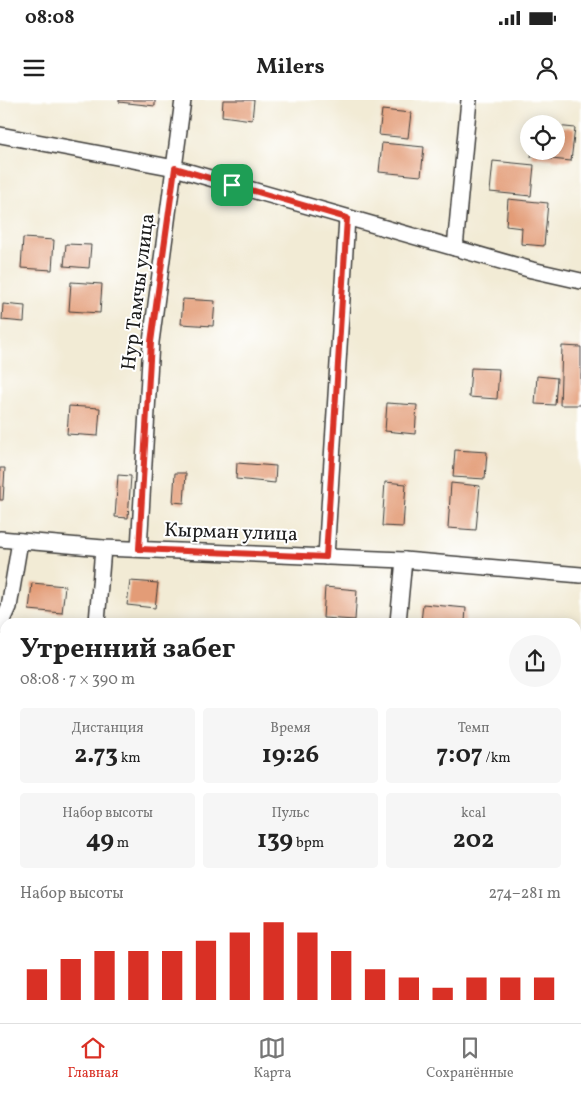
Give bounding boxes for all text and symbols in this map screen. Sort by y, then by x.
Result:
text: 08:08 [25,5,75,31]
text: Milers [256,52,325,83]
icon: menu [20,54,48,82]
icon: person [533,54,561,82]
map controls [520,115,565,160]
button: locate [520,115,565,160]
pin [211,164,253,206]
icon: arrive [218,171,246,199]
street label: Нур Тамчы улица [115,212,163,372]
street label: Кырман улица [164,517,298,549]
text: Утренний забег [20,630,235,669]
button: share [509,635,561,687]
text: 08:08 · 7 × 390 m [20,669,135,691]
text: Дистанция [71,719,144,738]
text: Время [270,719,311,738]
text: Темп [458,719,489,738]
text: 2.73 [74,738,118,773]
text: 19:26 [262,738,319,773]
text: 7:07 [436,738,483,773]
text: km [118,749,141,768]
text: /km [483,749,511,768]
text: Набор высоты [62,804,153,823]
text: Пульс [272,804,309,823]
text: kcal [461,804,486,823]
text: 49 [86,823,114,858]
text: 139 [257,823,293,858]
text: 202 [453,823,494,858]
text: m [114,834,129,853]
text: bpm [293,834,324,853]
text: Набор высоты [20,883,124,905]
text: 274–281 m [488,883,561,905]
tab: Главная [67,1034,119,1083]
tab: Карта [253,1034,291,1083]
tab: Сохранённые [426,1034,514,1083]

